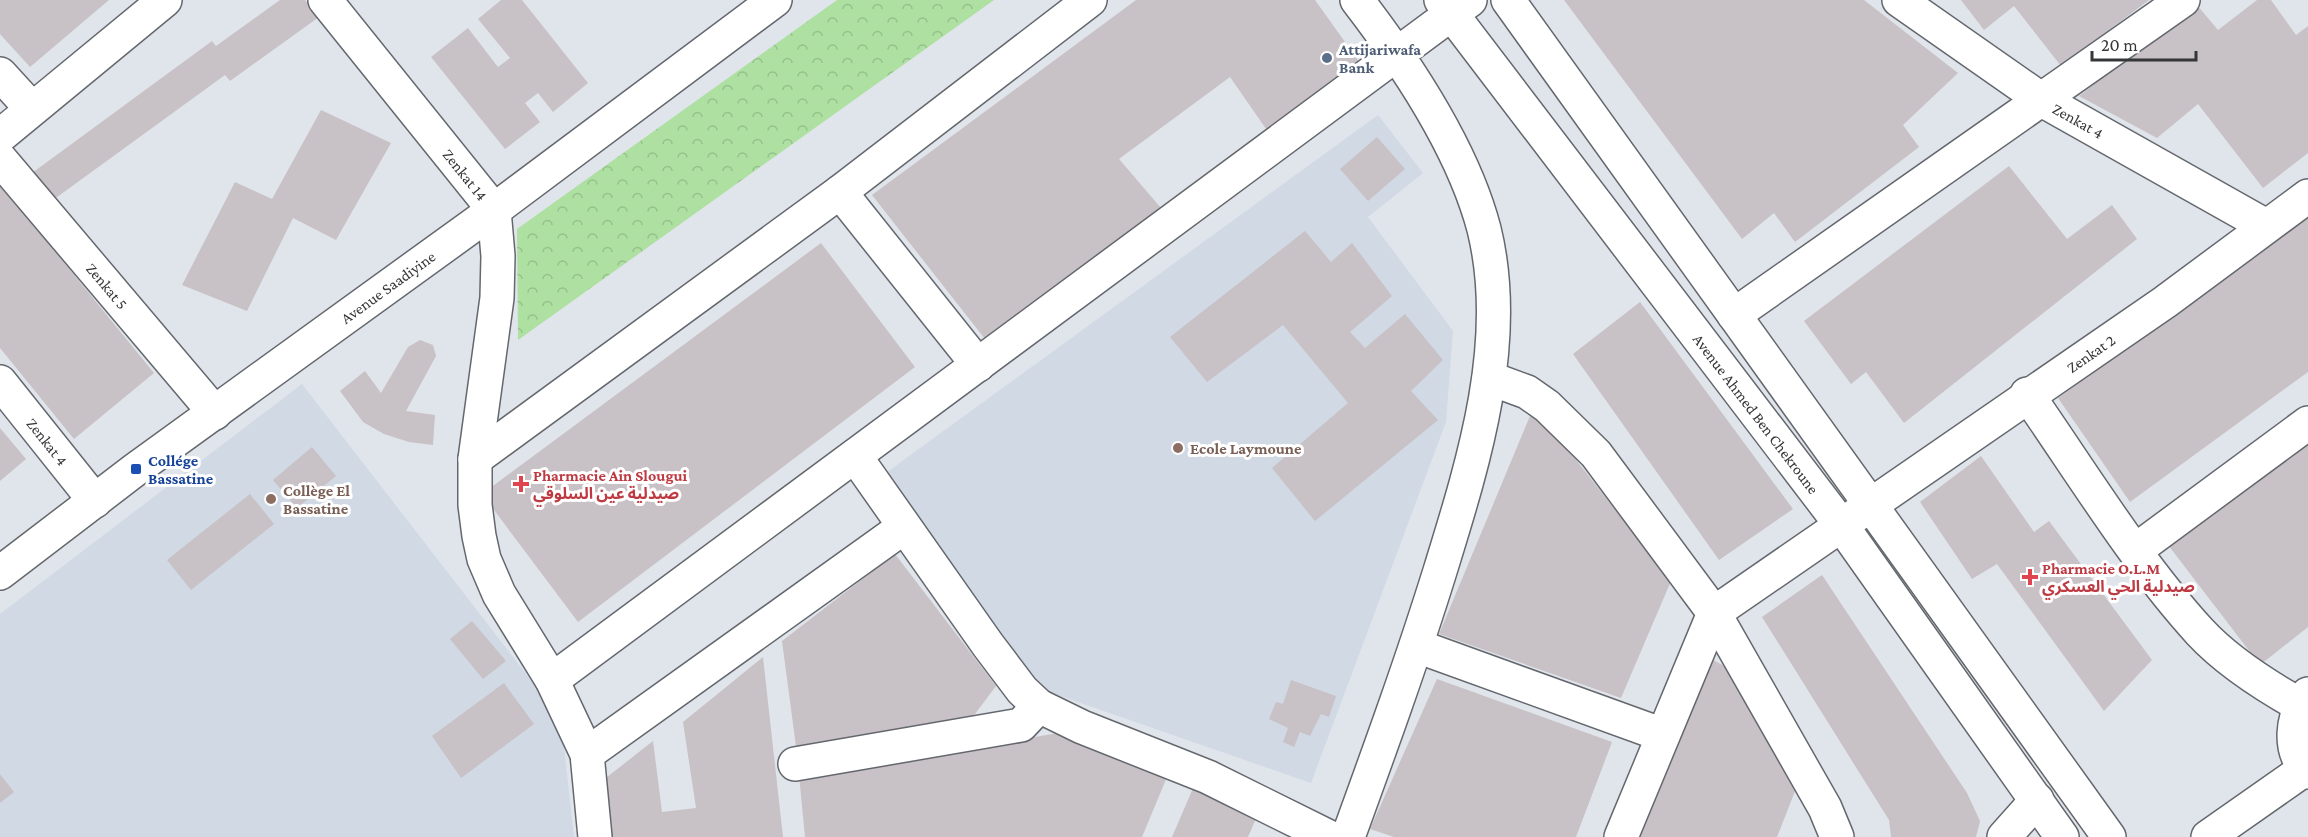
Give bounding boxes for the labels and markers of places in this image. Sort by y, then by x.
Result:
place label: Attijariwafa Bank [1338,41,1421,76]
marker: Attijariwafa Bank [1320,51,1334,65]
place label: Ecole Laymoune [1190,440,1302,457]
marker: Ecole Laymoune [1171,441,1185,455]
place label: Collége Bassatine [148,452,214,487]
marker: Collége Bassatine [129,462,143,476]
place label: Pharmacie Ain Slougui صيدلية عين السلوقي [533,467,688,506]
marker: Pharmacie Ain Slougui صيدلية عين السلوقي [514,477,528,491]
place label: Collège El Bassatine [283,482,350,517]
marker: Collège El Bassatine [264,492,278,506]
place label: Pharmacie O.L.M صيدلية الحي العسكري [2042,560,2195,599]
marker: Pharmacie O.L.M صيدلية الحي العسكري [2023,570,2037,584]

